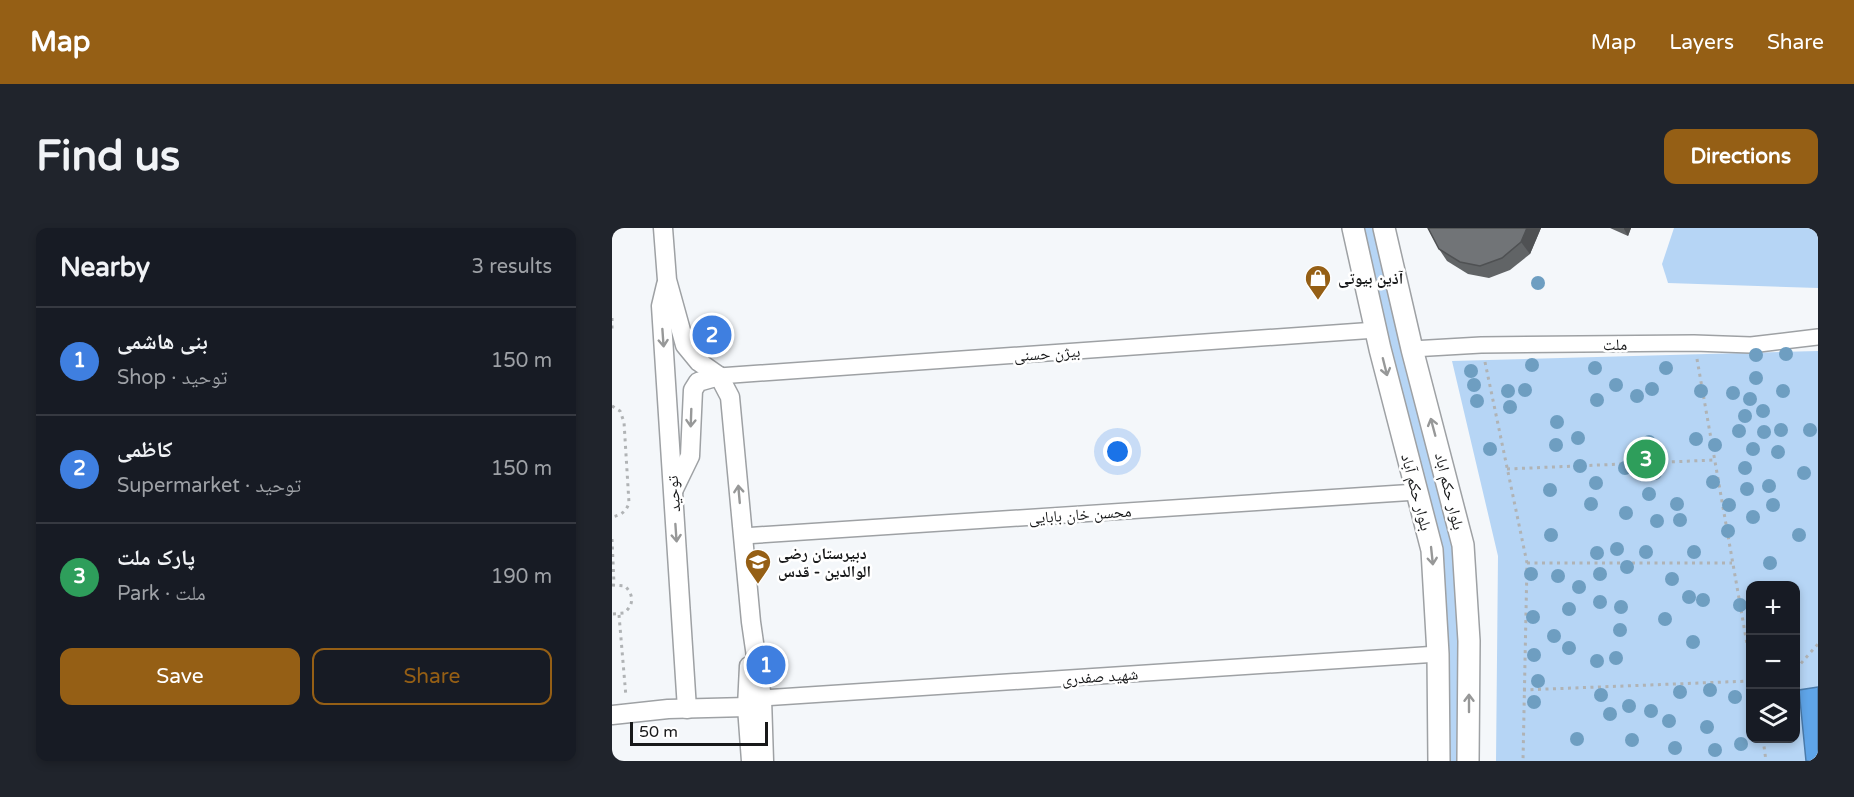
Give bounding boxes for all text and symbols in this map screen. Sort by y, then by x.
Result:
text: Map [30,25,90,59]
text: Map [1591,30,1636,55]
text: Layers [1669,30,1734,55]
text: Share [1767,30,1824,55]
button: Directions [1664,129,1818,184]
text: Find us [36,131,180,182]
text: Nearby [60,252,150,283]
text: 3 results [472,255,552,279]
shop icon: آذین بیوتی [1303,263,1333,301]
place label: آذین بیوتی [1338,269,1404,289]
pin: 2 [692,312,732,358]
one-way arrow [658,327,669,347]
text: بنی هاشمی [117,329,208,355]
street label: ملت [1603,335,1627,355]
street label: بیژن حسنی [1013,342,1081,366]
text: 1 [73,349,86,373]
text: 150 m [491,349,552,373]
one-way arrow [1379,357,1391,376]
text: Shop · توحید [117,366,227,390]
one-way arrow [686,407,697,427]
one-way arrow [1427,418,1439,437]
pin: 3 [1626,436,1666,482]
text: کاظمی [117,437,173,463]
your location [1103,437,1132,466]
street label: بلوار حکم اباد [1430,451,1468,532]
street label: بلوار حکم آباد [1396,452,1436,533]
text: 2 [73,457,86,481]
text: 150 m [491,457,552,481]
text: Supermarket · توحید [117,474,301,498]
street label: توحید [663,475,685,513]
one-way arrow [733,484,744,504]
street label: محسن خان بابایی [1028,501,1132,529]
one-way arrow [670,522,681,542]
place label: دبیرستان رضی الوالدین - قدس [778,544,871,582]
text: پارک ملت [117,545,195,571]
one-way arrow [1427,546,1438,565]
school or university icon: دبیرستان رضی الوالدین - قدس [743,547,773,585]
text: 3 [73,565,86,589]
text: 190 m [491,565,552,589]
map controls [1746,581,1800,743]
button: + [1746,581,1800,635]
text: Park · ملت [117,582,206,606]
button: − [1746,635,1800,689]
pin: 1 [746,642,786,688]
button: Save [60,648,300,705]
button: Share [312,648,552,705]
street label: شهید صفدری [1061,664,1139,690]
button: layers [1746,689,1800,743]
one-way arrow [1463,693,1474,713]
scale bar [630,719,768,746]
text: 50 m [639,722,678,742]

